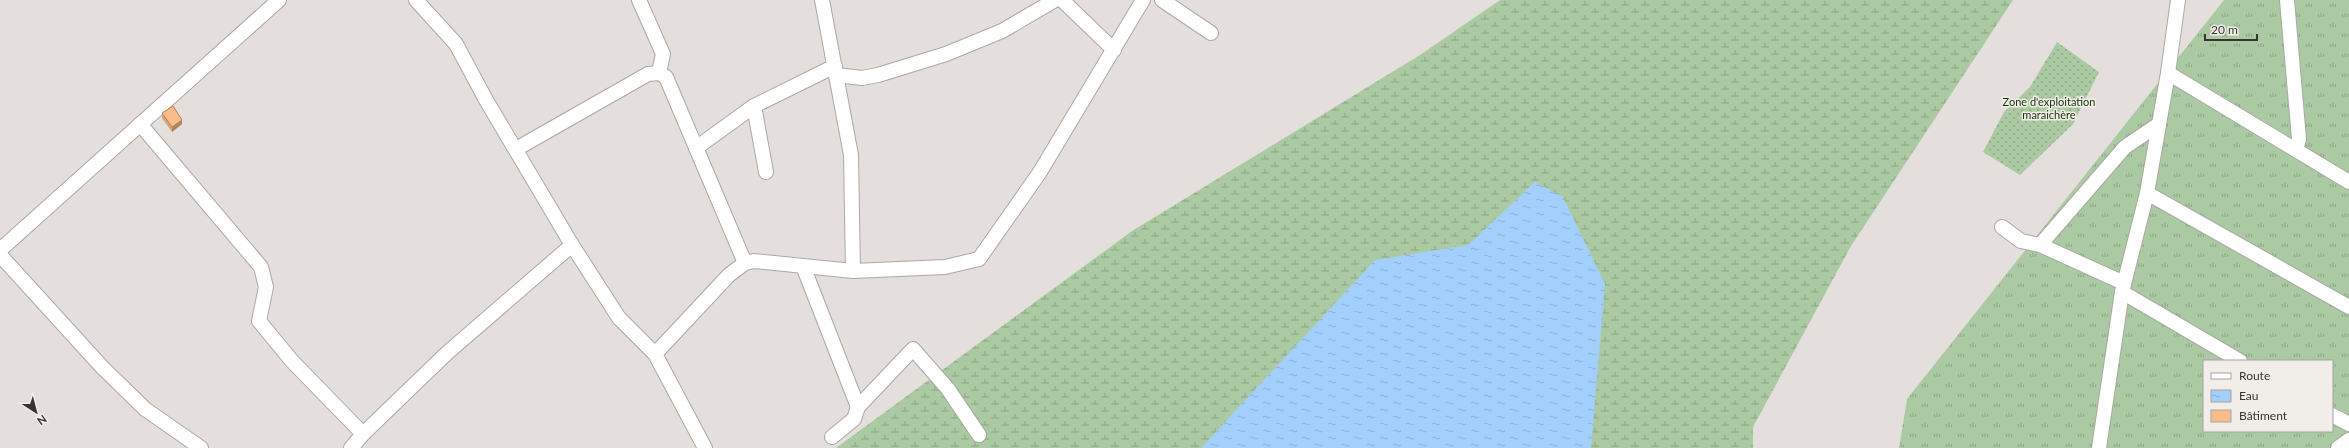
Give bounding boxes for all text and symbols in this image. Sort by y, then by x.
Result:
scale bar [2205,16,2257,42]
text: 20 m [2211,22,2238,37]
park label: Zone d'exploitation maraichère [2003,95,2095,121]
legend [2203,360,2333,432]
text: Route [2239,368,2270,383]
text: Eau [2239,388,2259,403]
north arrow [16,392,56,432]
text: Bâtiment [2239,408,2288,423]
text: N [35,413,49,428]

